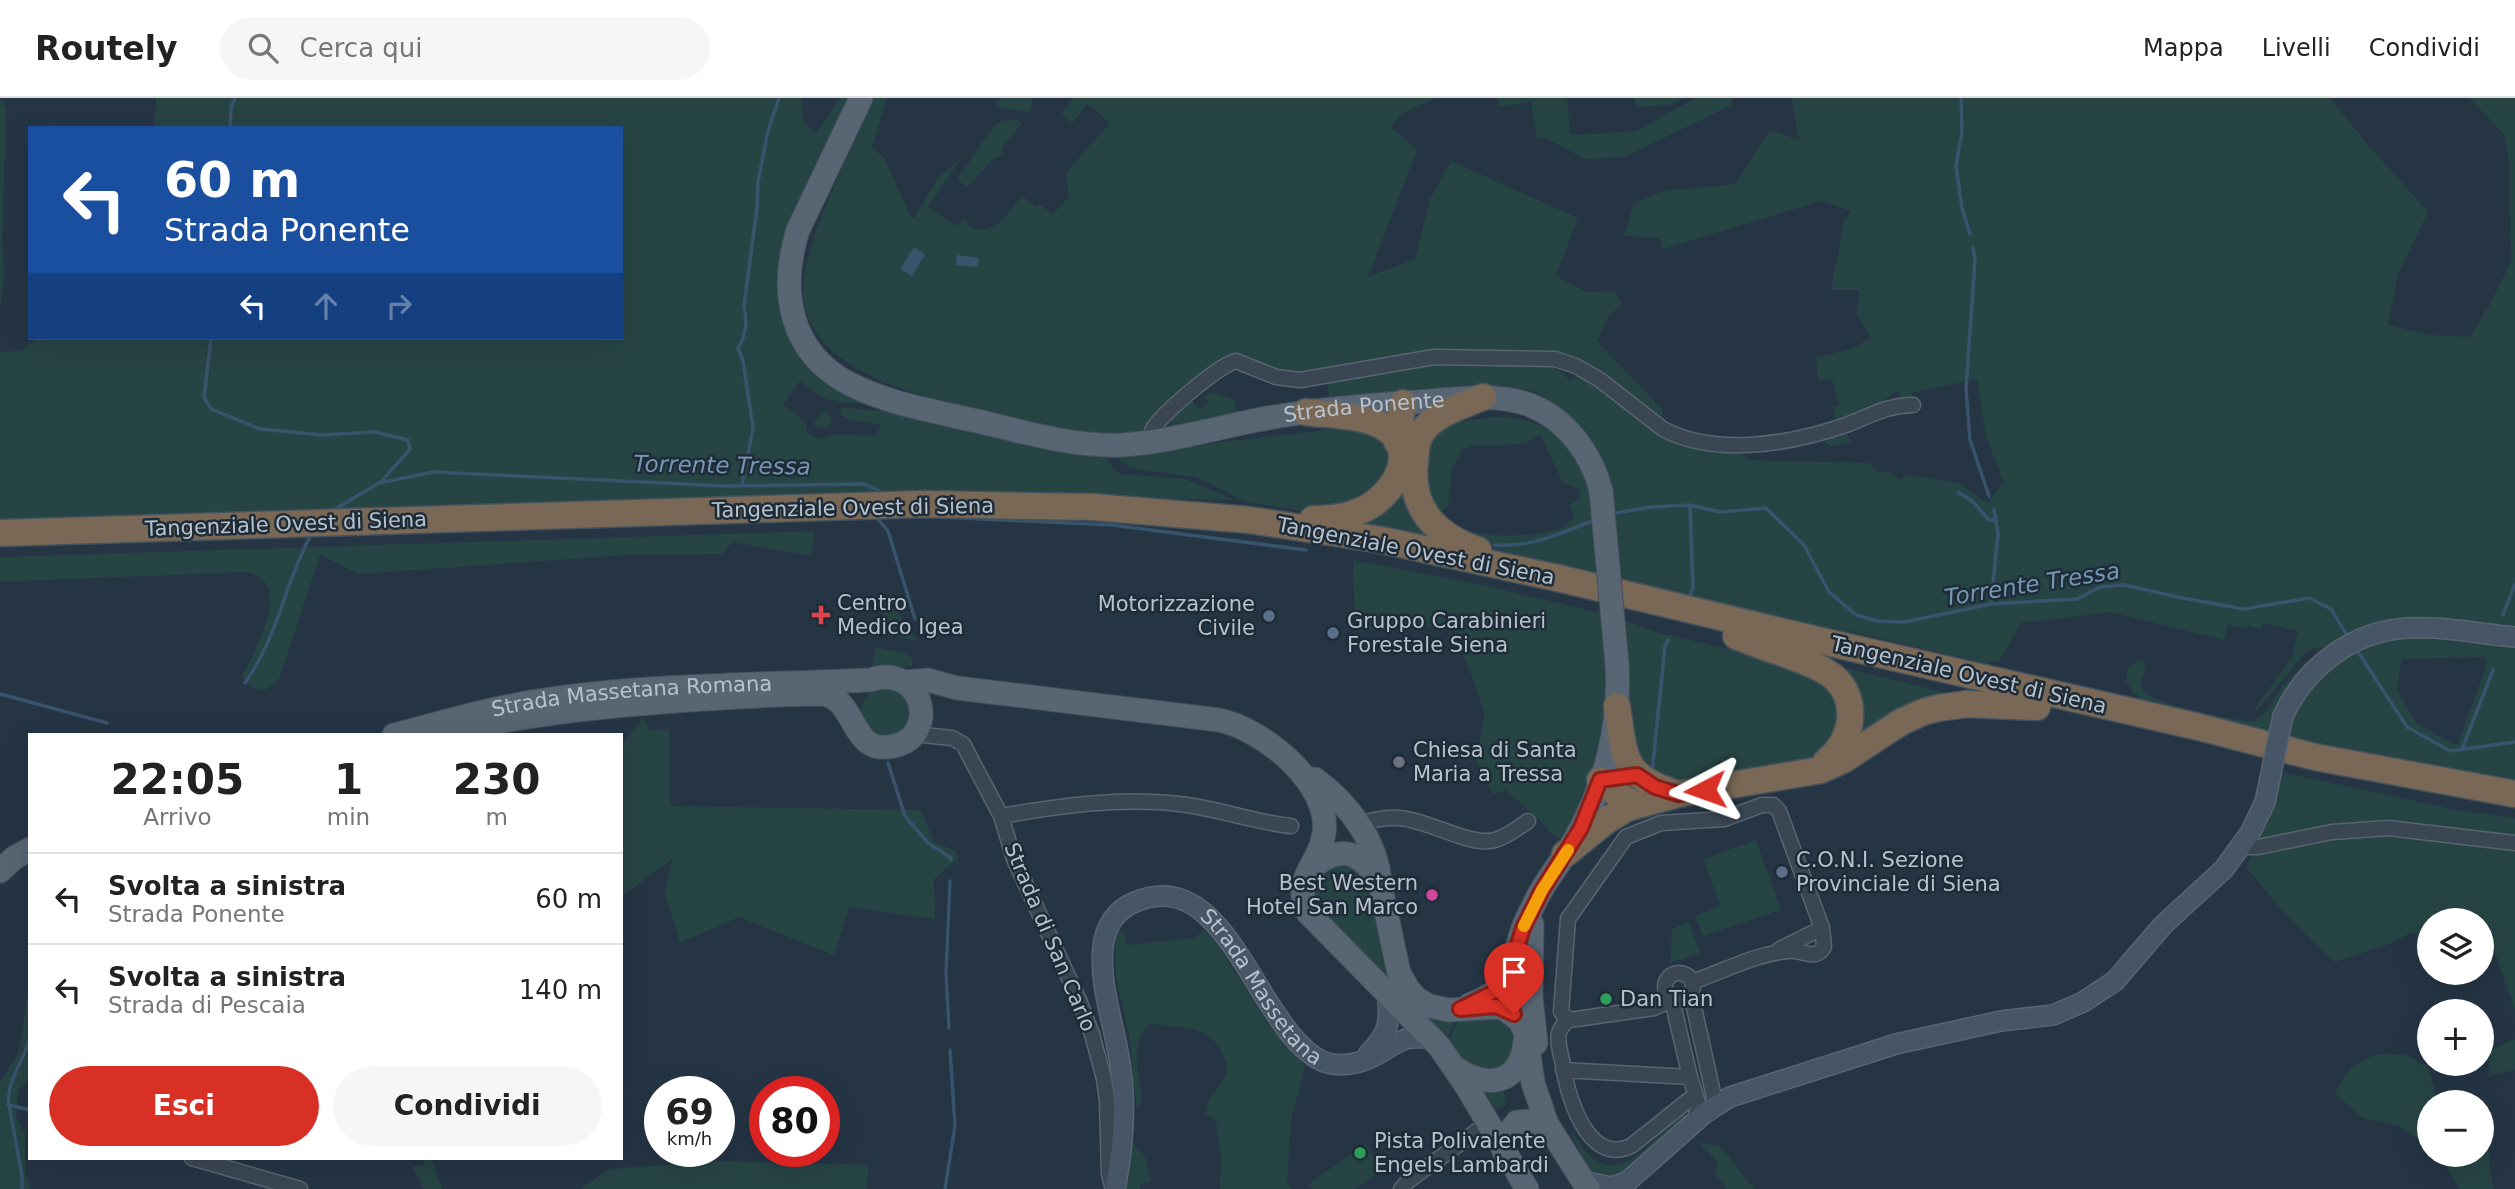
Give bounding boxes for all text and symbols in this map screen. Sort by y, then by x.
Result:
search box [220,17,710,80]
text: Routely [35,29,178,68]
icon: search [244,29,282,67]
text: Cerca qui [300,33,423,63]
text: Mappa [2143,34,2224,62]
text: Livelli [2262,34,2331,62]
text: Condividi [2369,34,2480,62]
text: 60 m [164,152,300,209]
icon: left [49,154,140,245]
text: Strada Ponente [164,211,410,249]
icon: left [234,287,272,325]
icon: ahead [307,287,345,325]
icon: right [380,287,418,325]
street label: Strada Ponente [1282,388,1445,427]
water label: Torrente Tressa [633,450,811,480]
street label: Tangenziale Ovest di Siena [711,494,994,522]
street label: Tangenziale Ovest di Siena [144,507,427,541]
street label: Tangenziale Ovest di Siena [1274,512,1557,590]
water label: Torrente Tressa [1942,557,2122,611]
place label: Centro Medico Igea [837,591,964,639]
place label: Motorizzazione Civile [1098,592,1255,640]
marker: Centro Medico Igea [811,605,831,625]
marker: Motorizzazione Civile [1261,608,1277,624]
place label: Gruppo Carabinieri Forestale Siena [1347,609,1546,657]
marker: Gruppo Carabinieri Forestale Siena [1325,625,1341,641]
street label: Tangenziale Ovest di Siena [1828,631,2109,718]
street label: Strada Massetana Romana [489,672,773,722]
place label: Chiesa di Santa Maria a Tressa [1413,738,1577,786]
position arrow [1668,753,1742,827]
marker: Chiesa di Santa Maria a Tressa [1391,754,1407,770]
text: 22:05 [111,755,244,804]
text: 1 [334,755,363,804]
text: 230 [453,755,540,804]
text: Arrivo [143,804,212,830]
text: min [327,804,370,830]
text: m [485,804,508,830]
street label: Strada di San Carlo [999,839,1101,1035]
place label: C.O.N.I. Sezione Provinciale di Siena [1796,848,2001,896]
marker: C.O.N.I. Sezione Provinciale di Siena [1774,864,1790,880]
text: Svolta a sinistra [108,871,346,901]
place label: Best Western Hotel San Marco [1246,871,1418,919]
icon: left [49,880,87,918]
text: 60 m [535,884,602,914]
marker: Best Western Hotel San Marco [1424,887,1440,903]
text: Strada Ponente [108,901,285,927]
street label: Strada Massetana [1196,904,1326,1070]
map controls [2417,908,2494,1167]
button: layers [2417,908,2494,985]
pin [1484,942,1544,1014]
icon: arrive [1495,953,1533,991]
text: Svolta a sinistra [108,962,346,992]
icon: left [49,971,87,1009]
text: 140 m [519,975,602,1005]
place label: Dan Tian [1620,987,1713,1011]
marker: Dan Tian [1598,991,1614,1007]
text: Strada di Pescaia [108,992,306,1018]
button: + [2417,999,2494,1076]
button: Esci [49,1066,319,1146]
button: Condividi [333,1066,602,1146]
speed limit sign: 80 [749,1076,840,1167]
button: − [2417,1090,2494,1167]
text: 69 [665,1092,714,1132]
text: km/h [667,1128,712,1149]
place label: Pista Polivalente Engels Lambardi [1374,1129,1549,1177]
marker: Pista Polivalente Engels Lambardi [1352,1145,1368,1161]

